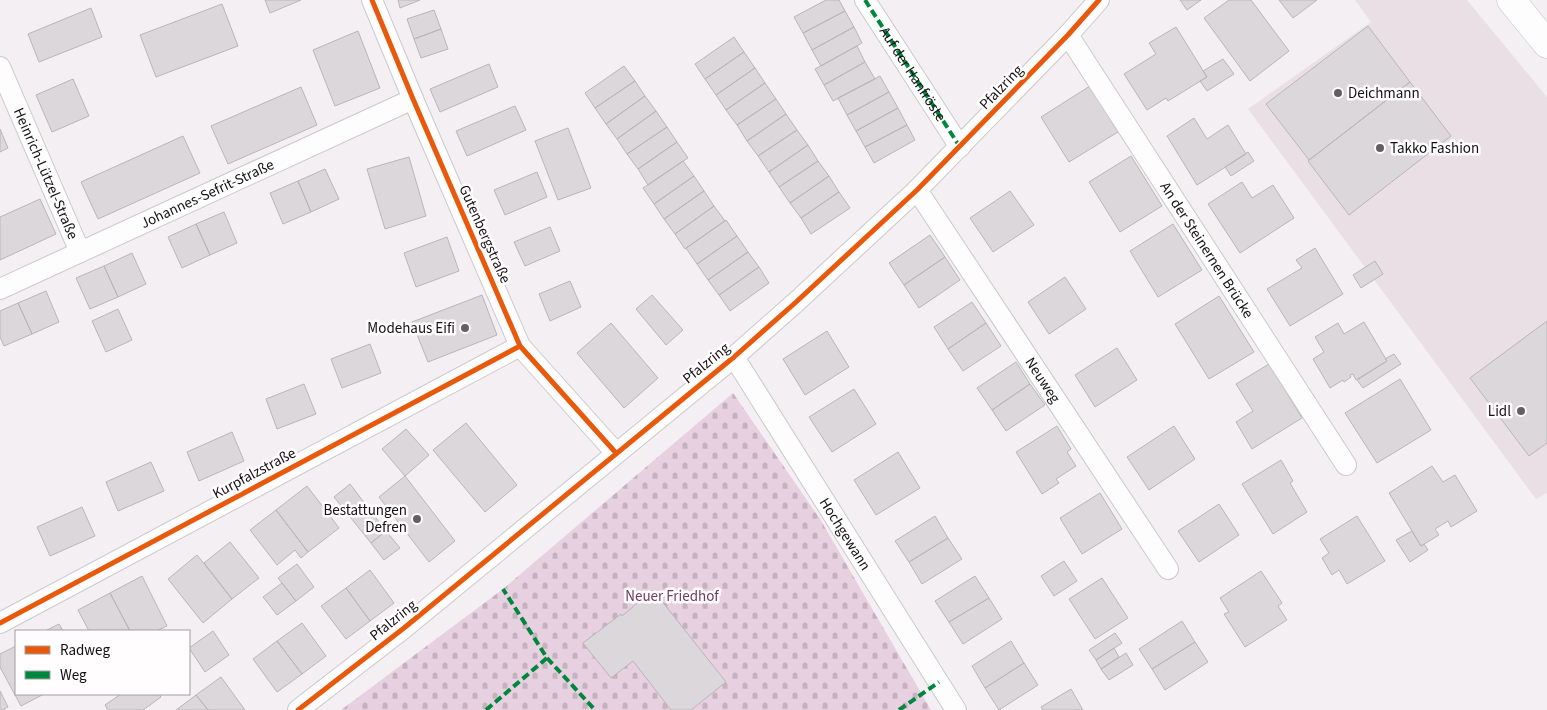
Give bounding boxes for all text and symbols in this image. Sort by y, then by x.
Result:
street label: Auf der Hanfröste [874,23,951,126]
street label: Pfalzring [975,60,1028,114]
place label: Deichmann [1348,83,1420,104]
marker: Deichmann [1332,87,1344,99]
street label: Heinrich-Lützel-Straße [8,105,83,243]
place label: Takko Fashion [1390,138,1479,159]
marker: Takko Fashion [1374,142,1386,154]
street label: Johannes-Sefrit-Straße [137,154,278,234]
street label: An der Steinernen Brücke [1155,178,1258,323]
street label: Gutenbergstraße [453,182,516,287]
place label: Modehaus Eifi [367,318,455,339]
marker: Modehaus Eifi [459,322,471,334]
street label: Pfalzring [678,338,735,389]
street label: Neuweg [1020,353,1066,408]
place label: Lidl [1488,401,1511,422]
marker: Lidl [1515,405,1527,417]
street label: Kurpfalzstraße [209,443,300,504]
street label: Hochgewann [814,494,876,575]
place label: Bestattungen Defren [323,500,407,538]
marker: Bestattungen Defren [411,513,423,525]
park label: Neuer Friedhof [625,586,719,607]
street label: Pfalzring [365,595,422,646]
legend [15,630,190,695]
text: Radweg [60,640,110,661]
text: Weg [60,665,87,686]

